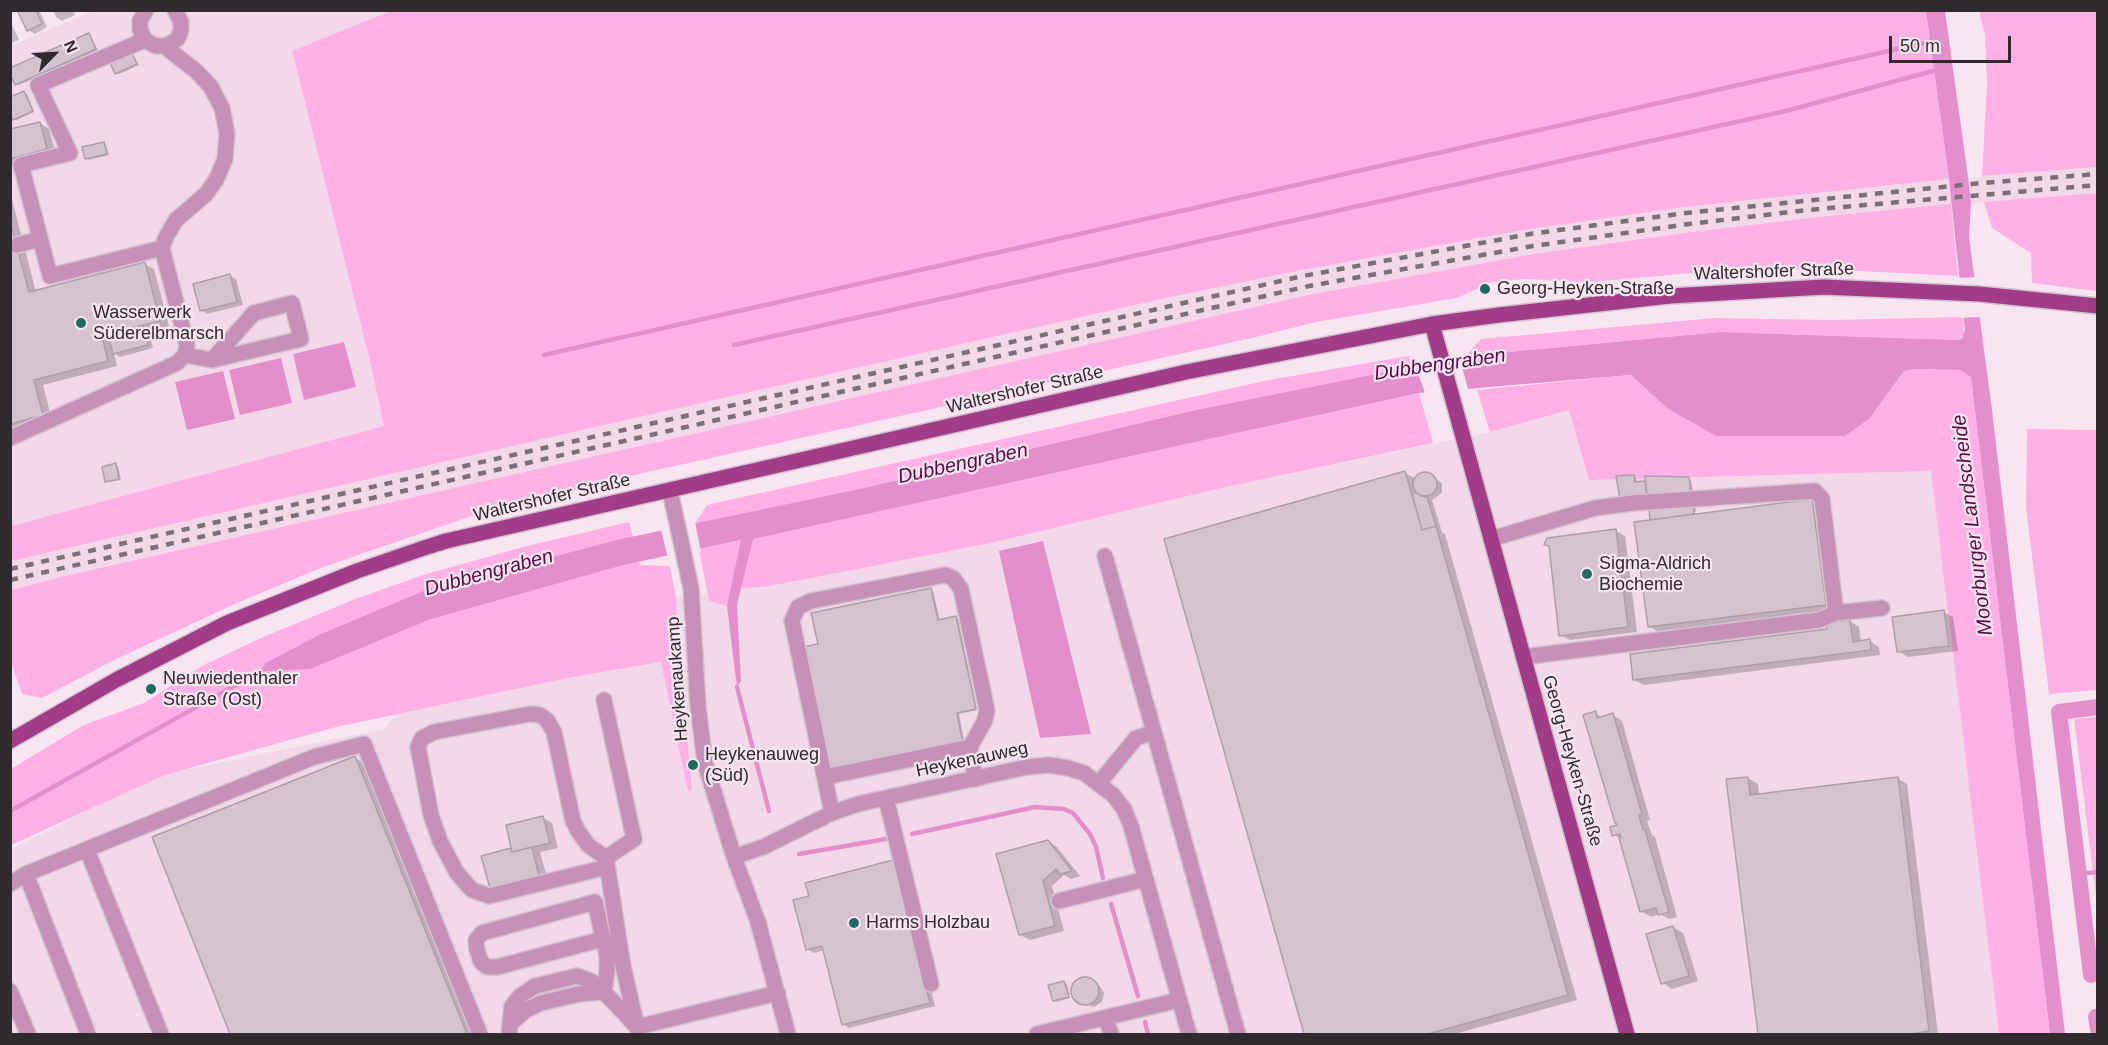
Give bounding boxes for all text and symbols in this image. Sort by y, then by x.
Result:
north arrow [24,24,84,84]
scale bar [1892,24,2014,62]
text: 50 m [1900,36,1940,56]
text: N [61,38,81,55]
street label: Waltershofer Straße [1693,258,1855,286]
place label: Georg-Heyken-Straße [1497,278,1674,300]
marker: Georg-Heyken-Straße [1478,282,1492,296]
place label: Wasserwerk Süderelbmarsch [93,302,224,344]
marker: Wasserwerk Süderelbmarsch [74,316,88,330]
water label: Dubbengraben [1373,344,1507,386]
street label: Waltershofer Straße [944,361,1106,419]
water label: Moorburger Landscheide [1948,413,1998,637]
water label: Dubbengraben [896,439,1030,489]
street label: Waltershofer Straße [471,469,633,527]
water label: Dubbengraben [422,544,556,602]
place label: Sigma-Aldrich Biochemie [1599,553,1711,596]
marker: Sigma-Aldrich Biochemie [1580,567,1594,581]
street label: Heykenaukamp [663,616,693,742]
place label: Neuwiedenthaler Straße (Ost) [163,668,298,710]
street label: Georg-Heyken-Straße [1537,673,1607,849]
marker: Neuwiedenthaler Straße (Ost) [144,682,158,696]
street label: Heykenauweg [914,738,1030,782]
place label: Heykenauweg (Süd) [705,744,819,786]
marker: Heykenauweg (Süd) [686,758,700,772]
place label: Harms Holzbau [866,912,990,934]
marker: Harms Holzbau [847,916,861,930]

